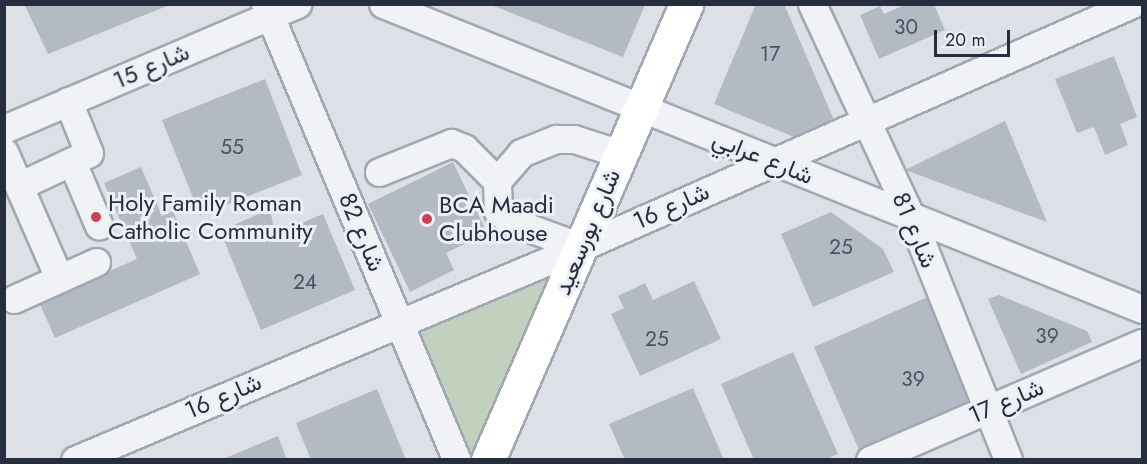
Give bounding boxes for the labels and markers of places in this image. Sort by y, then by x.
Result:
place label: Holy Family Roman Catholic Community [108,189,313,245]
place label: BCA Maadi Clubhouse [439,191,554,247]
marker: Holy Family Roman Catholic Community [89,210,103,224]
marker: BCA Maadi Clubhouse [420,212,434,226]

